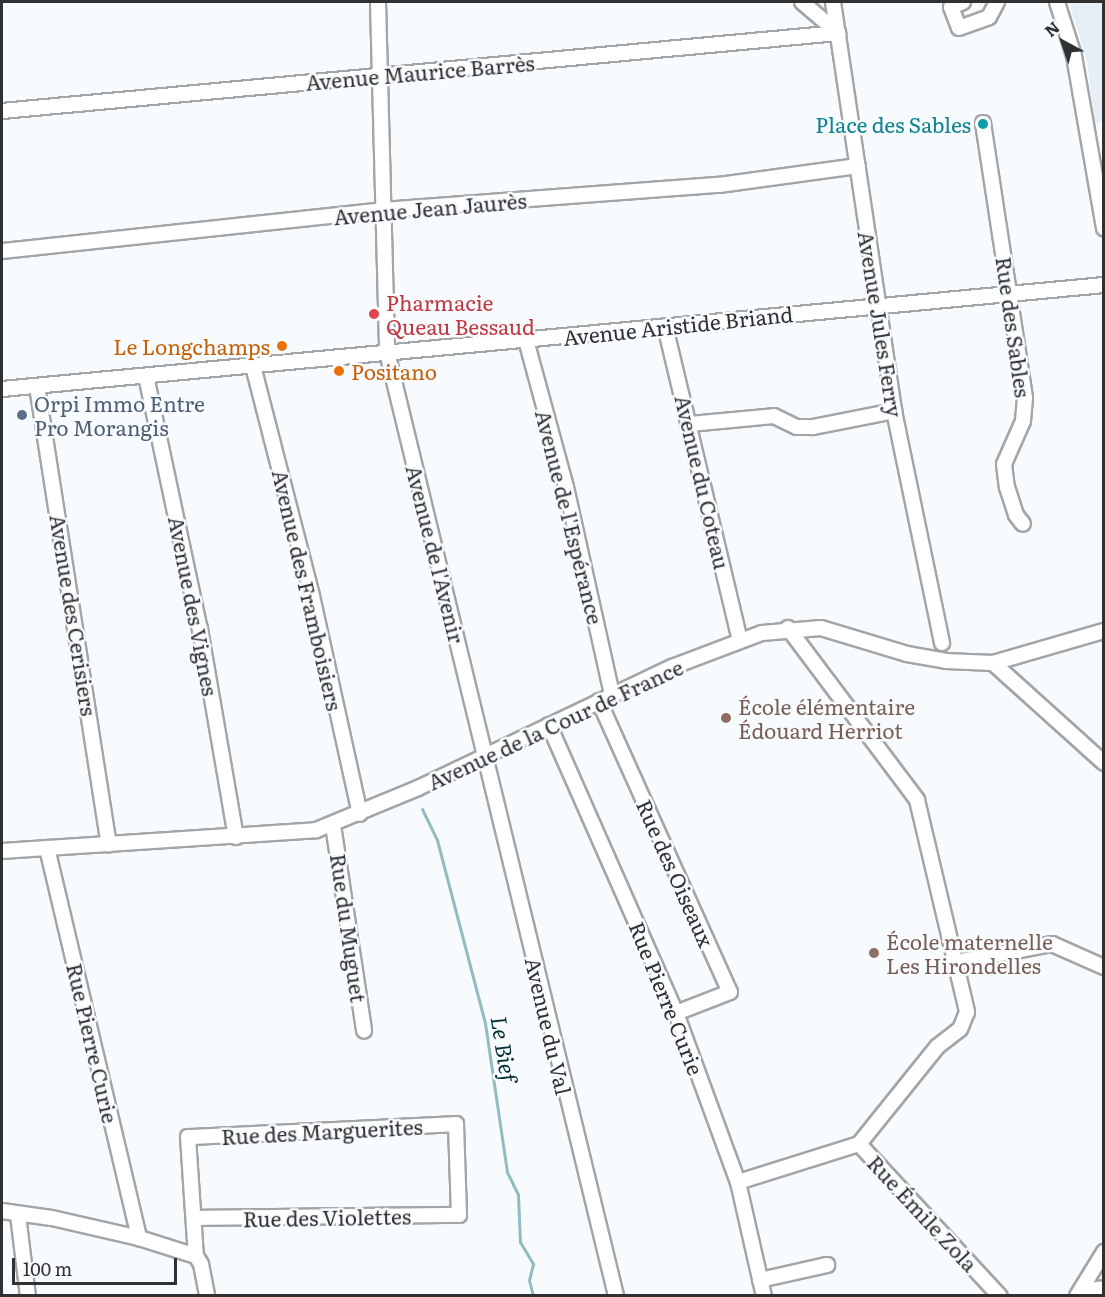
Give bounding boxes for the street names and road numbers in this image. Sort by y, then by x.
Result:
street label: Avenue Maurice Barrès [304,49,536,95]
street label: Avenue Jean Jaurès [332,187,528,229]
street label: Avenue Jules Ferry [854,229,908,419]
street label: Rue des Sables [992,255,1036,399]
street label: Avenue Aristide Briand [562,300,794,350]
street label: Avenue du Coteau [671,392,735,572]
street label: Avenue de l'Espérance [531,407,609,627]
street label: Avenue de l'Avenir [402,462,470,646]
street label: Avenue des Framboisiers [268,467,348,713]
street label: Avenue des Cerisiers [46,512,102,718]
street label: Avenue des Vignes [164,514,224,698]
street label: Avenue de la Cour de France [423,654,687,794]
street label: Rue des Oiseaux [632,795,720,951]
street label: Rue du Muguet [326,852,372,1004]
street label: Rue Pierre Curie [625,918,709,1078]
street label: Avenue du Val [521,955,577,1097]
street label: Rue Pierre Curie [62,961,124,1125]
street label: Rue des Marguerites [221,1113,423,1149]
street label: Rue Émile Zola [863,1150,983,1276]
street label: Rue des Violettes [243,1203,411,1231]

